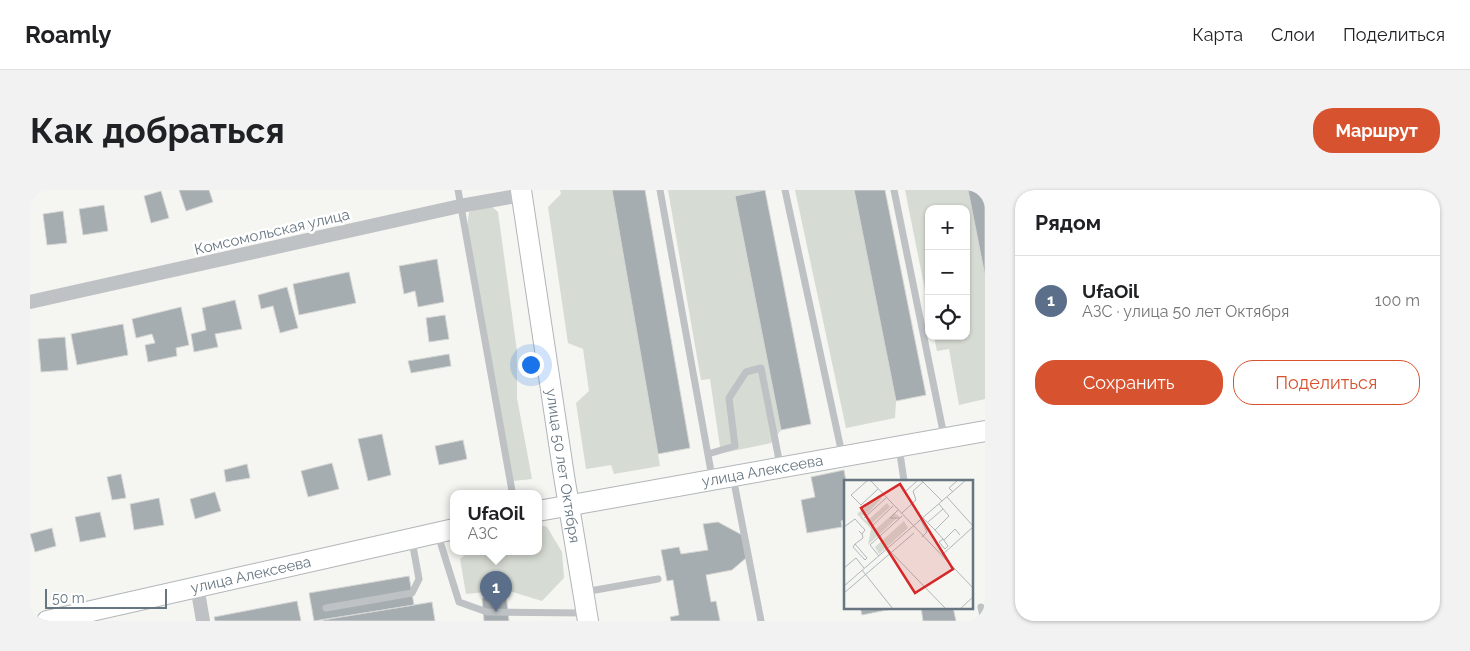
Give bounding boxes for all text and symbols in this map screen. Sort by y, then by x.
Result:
text: Roamly [25,20,111,49]
text: Карта [1192,24,1243,45]
text: Слои [1271,24,1315,45]
text: Поделиться [1343,24,1445,45]
button: Маршрут [1313,108,1440,153]
text: Как добраться [30,110,285,151]
street label: Комсомольская улица [193,205,351,259]
map controls [925,205,970,340]
button: + [925,205,970,250]
text: Рядом [1035,210,1101,235]
button: − [925,250,970,295]
text: UfaOil [1082,280,1139,302]
text: 1 [1047,291,1055,310]
text: 100 m [1375,291,1420,310]
button: locate [925,295,970,340]
text: АЗС · улица 50 лет Октября [1082,302,1289,321]
your location [518,352,544,378]
button: Сохранить [1035,360,1223,405]
button: Поделиться [1233,360,1420,405]
street label: улица 50 лет Октября [542,387,584,544]
street label: улица Алексеева [700,451,824,491]
inset map [844,480,972,608]
popup [450,490,542,555]
text: UfaOil [467,502,525,524]
text: АЗС [467,524,498,543]
street label: улица Алексеева [189,553,313,597]
pin: 1 [480,571,512,612]
scale bar [45,586,168,609]
text: 50 m [52,590,85,606]

